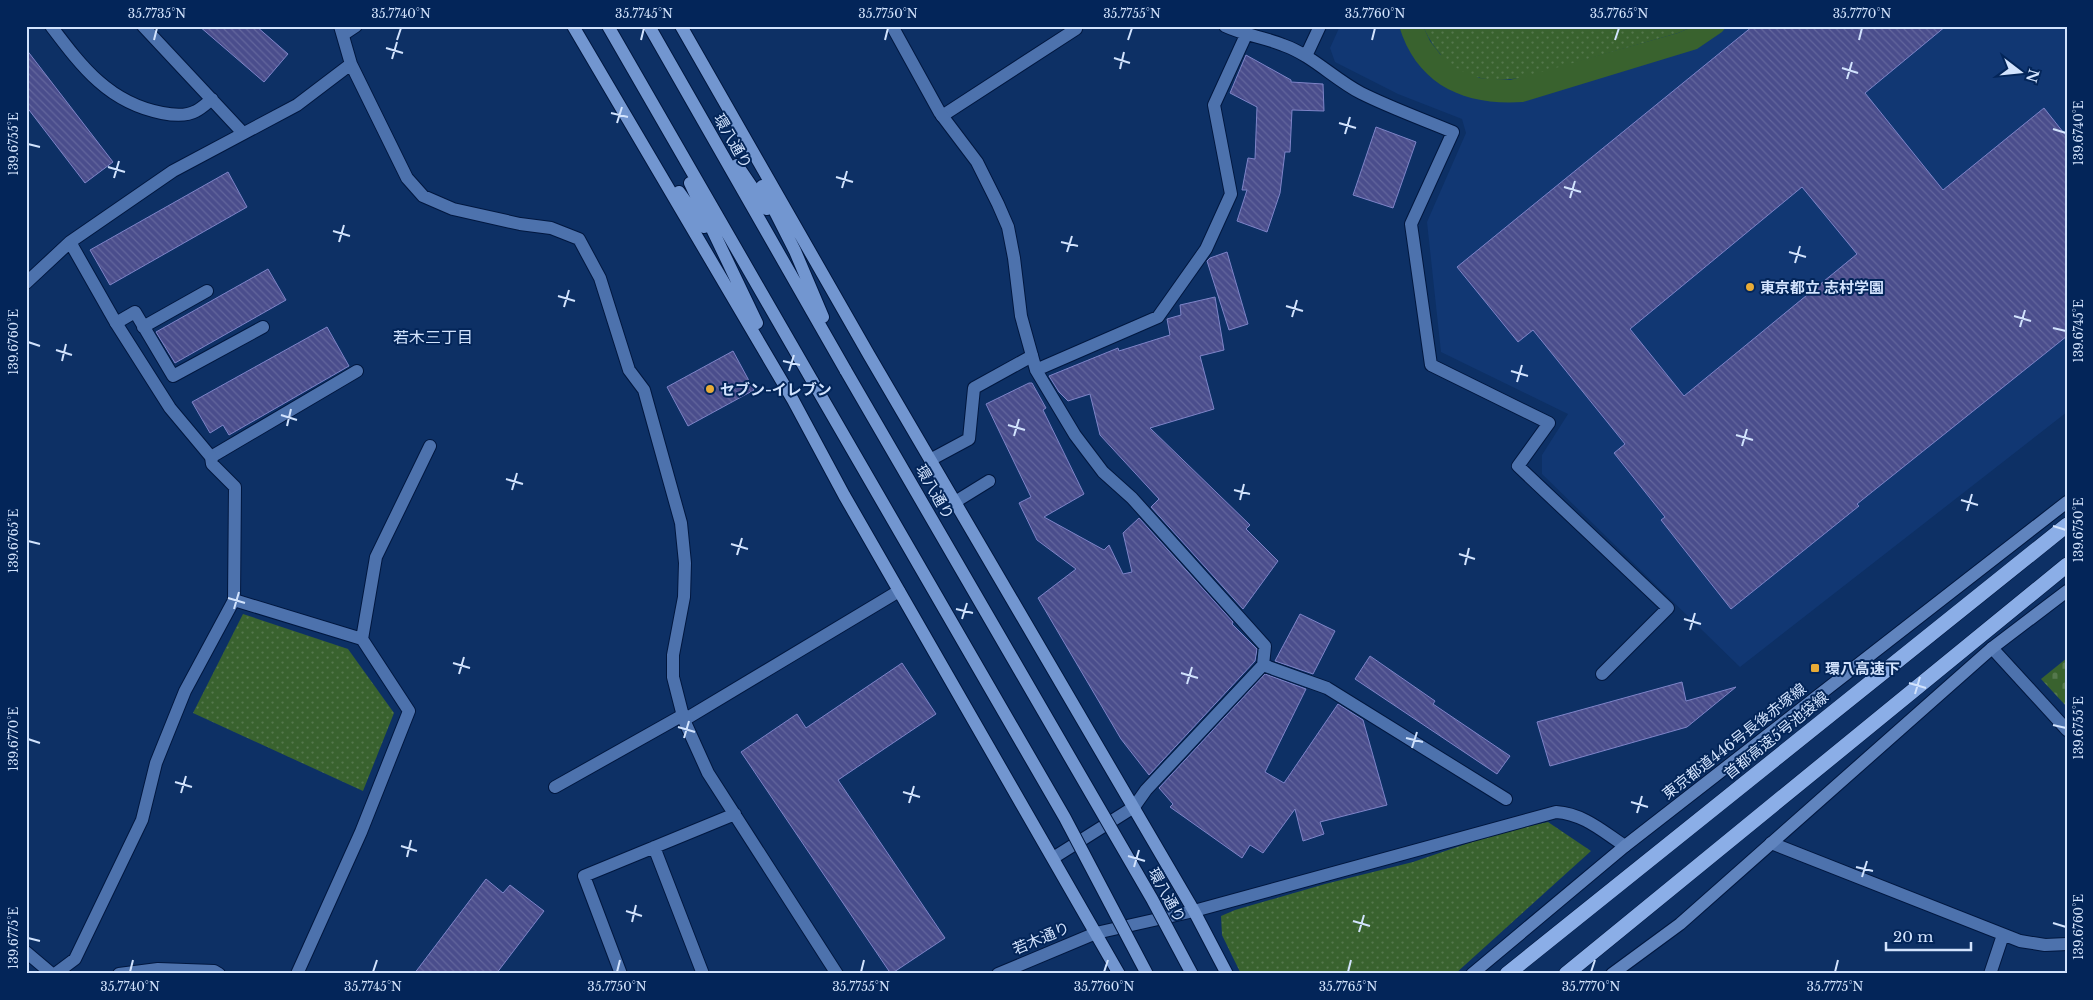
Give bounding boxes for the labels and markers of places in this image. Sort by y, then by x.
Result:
place label: 東京都立 志村学園 [1760,278,1884,297]
marker: 東京都立 志村学園 [1744,281,1756,293]
place label: セブン-イレブン [720,380,832,399]
marker: セブン-イレブン [704,383,716,395]
place label: 環八高速下 [1825,659,1900,678]
marker: 環八高速下 [1809,662,1821,674]

